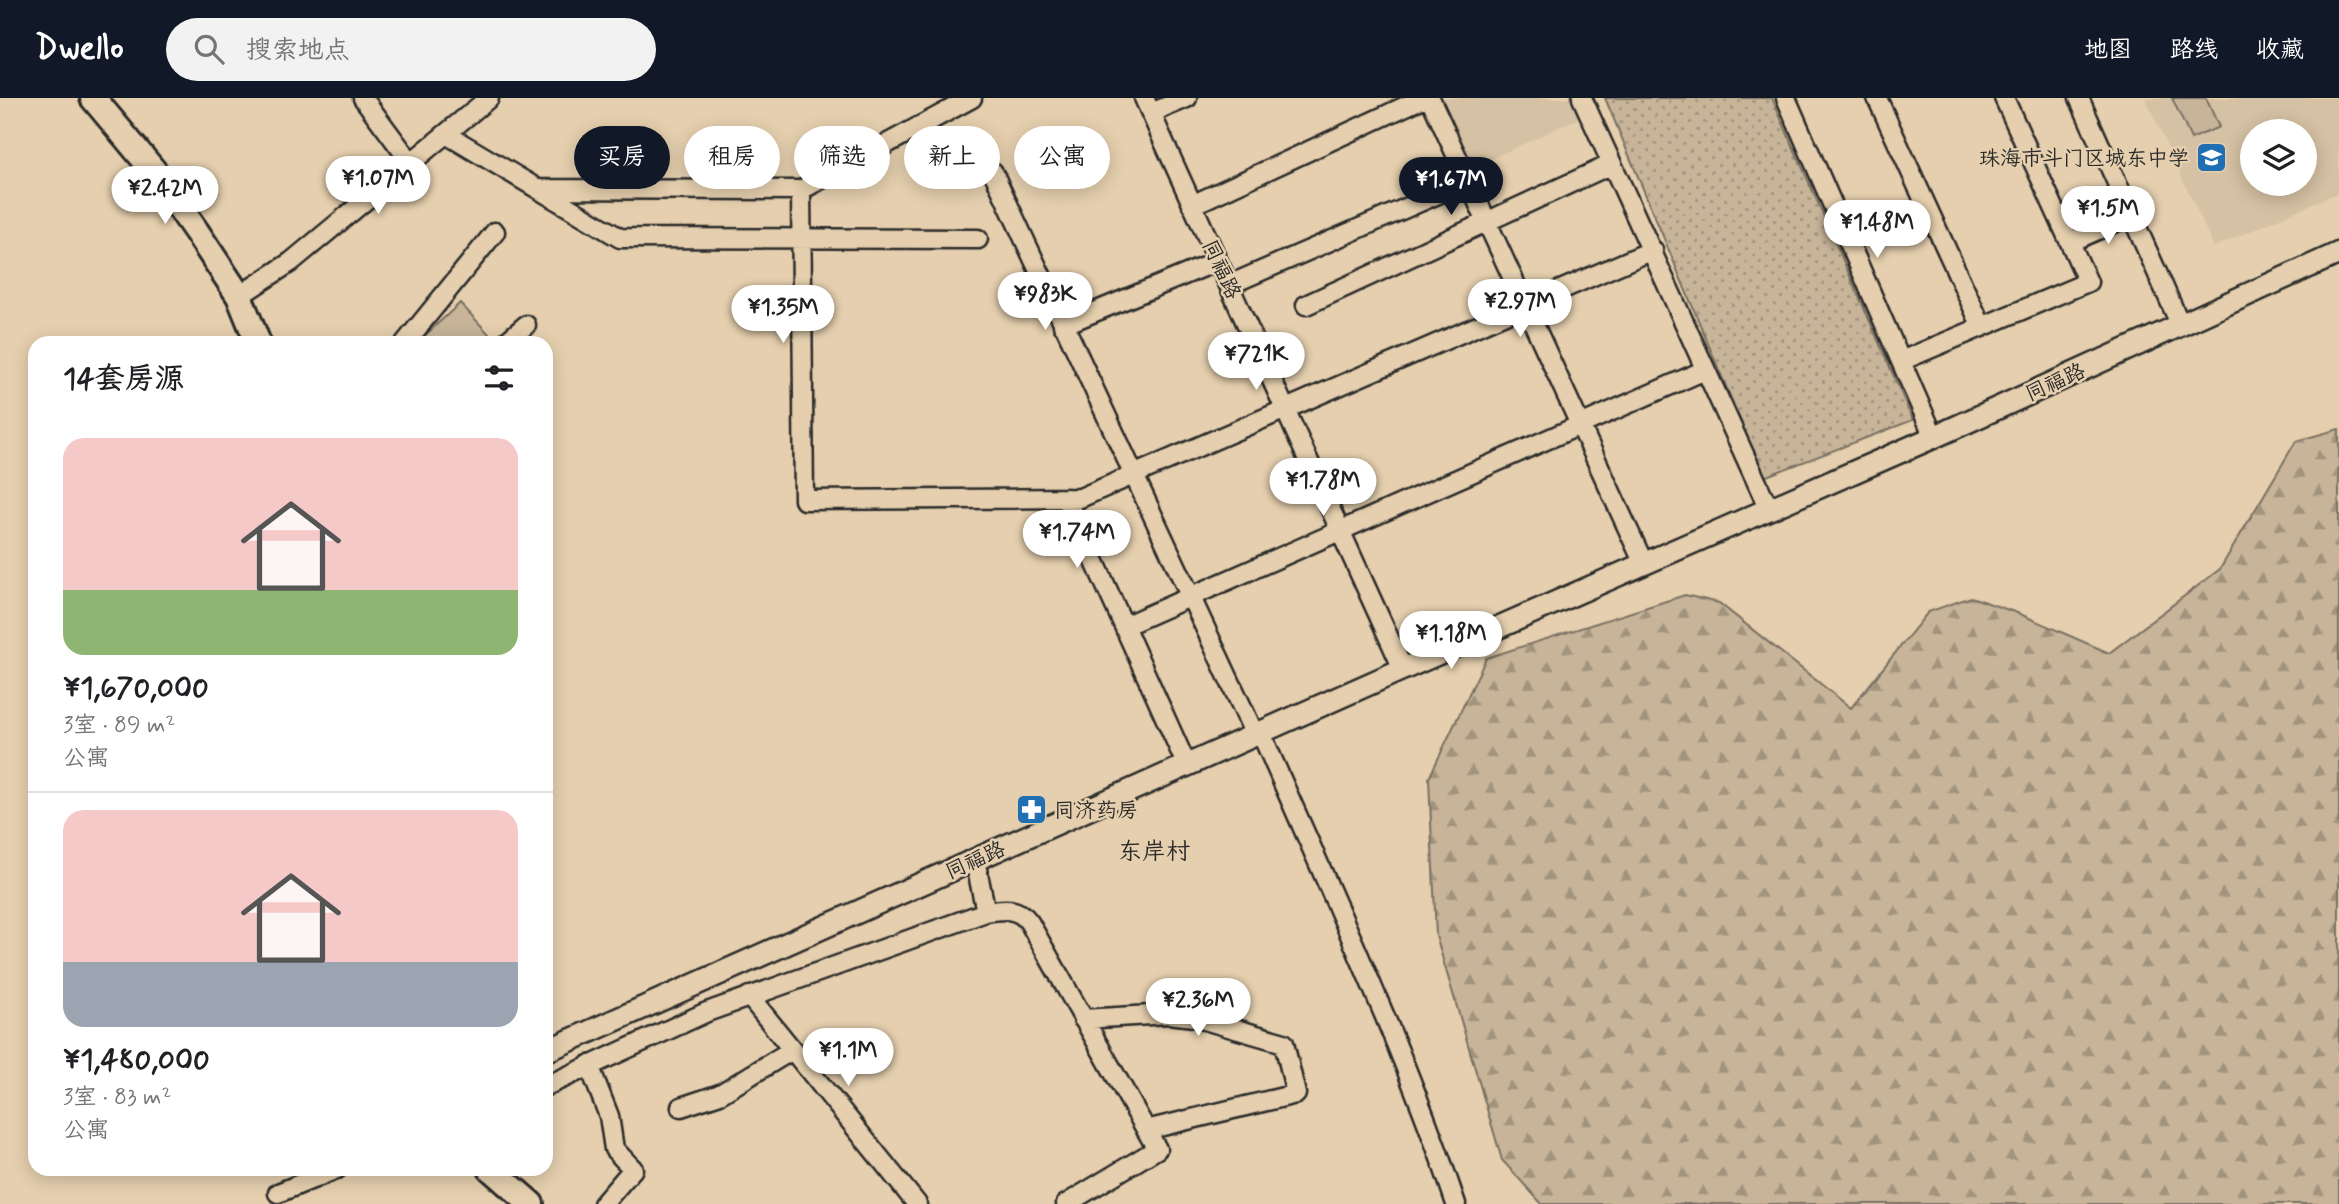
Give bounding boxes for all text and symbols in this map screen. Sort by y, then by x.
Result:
search box [166,18,656,81]
text: Dwello [35,27,124,71]
icon: search [190,30,228,68]
text: 搜索地点 [246,34,350,68]
text: 地图 [2084,35,2132,66]
text: 路线 [2170,35,2218,66]
text: 收藏 [2256,35,2304,66]
map controls [2240,119,2317,196]
button: layers [2240,119,2317,196]
chip: 买房 [574,126,670,189]
chip: 租房 [684,126,780,189]
chip: 筛选 [794,126,890,189]
chip: 新上 [904,126,1000,189]
chip: 公寓 [1014,126,1110,189]
school or university icon: 珠海市斗门区城东中学 [2195,141,2229,175]
place label: 珠海市斗门区城东中学 [1979,145,2189,173]
pin: ¥1.07M [321,156,435,216]
pin: ¥1.67M [1394,158,1508,217]
text: ¥1.07M [342,164,414,194]
text: ¥1.67M [1415,165,1487,195]
pin: ¥2.42M [108,166,222,226]
text: ¥2.42M [127,174,203,204]
pin: ¥1.5M [2059,186,2157,246]
text: ¥1.5M [2077,194,2139,224]
pin: ¥1.48M [1820,200,1934,260]
text: ¥1.48M [1840,208,1914,238]
street label: 同福路 [1195,235,1247,304]
pin: ¥983K [996,272,1094,332]
text: ¥983K [1014,280,1076,310]
pin: ¥2.97M [1463,280,1577,339]
pin: ¥1.35M [726,286,840,345]
text: ¥2.97M [1484,287,1556,317]
text: ¥1.35M [747,293,819,323]
pin: ¥721K [1207,332,1305,392]
text: ¥721K [1224,340,1288,370]
street label: 同福路 [2021,357,2090,409]
icon: filters [480,359,518,397]
text: 14套房源 [63,360,185,399]
pin: ¥1.78M [1266,458,1380,518]
text: ¥1.78M [1285,466,1361,496]
icon: home [228,483,354,609]
pin: ¥1.74M [1020,510,1134,570]
text: ¥1.74M [1039,518,1115,548]
pin: ¥1.18M [1394,612,1508,671]
text: ¥1.18M [1415,619,1487,649]
text: ¥1,670,000 [63,669,209,708]
text: 3室 · 89 m² [63,711,175,741]
text: 公寓 [63,744,109,774]
pharmacy icon: 同济药房 [1014,793,1048,827]
place label: 同济药房 [1054,797,1138,825]
street label: 同福路 [941,835,1010,887]
district label: 东岸村 [1118,837,1190,868]
icon: home [228,855,354,981]
pin: ¥2.36M [1141,978,1255,1038]
text: ¥2.36M [1162,986,1234,1016]
pin: ¥1.1M [799,1028,897,1088]
text: ¥1.1M [819,1036,877,1066]
text: ¥1,480,000 [63,1041,210,1080]
text: 3室 · 83 m² [63,1083,172,1113]
text: 公寓 [63,1116,109,1146]

